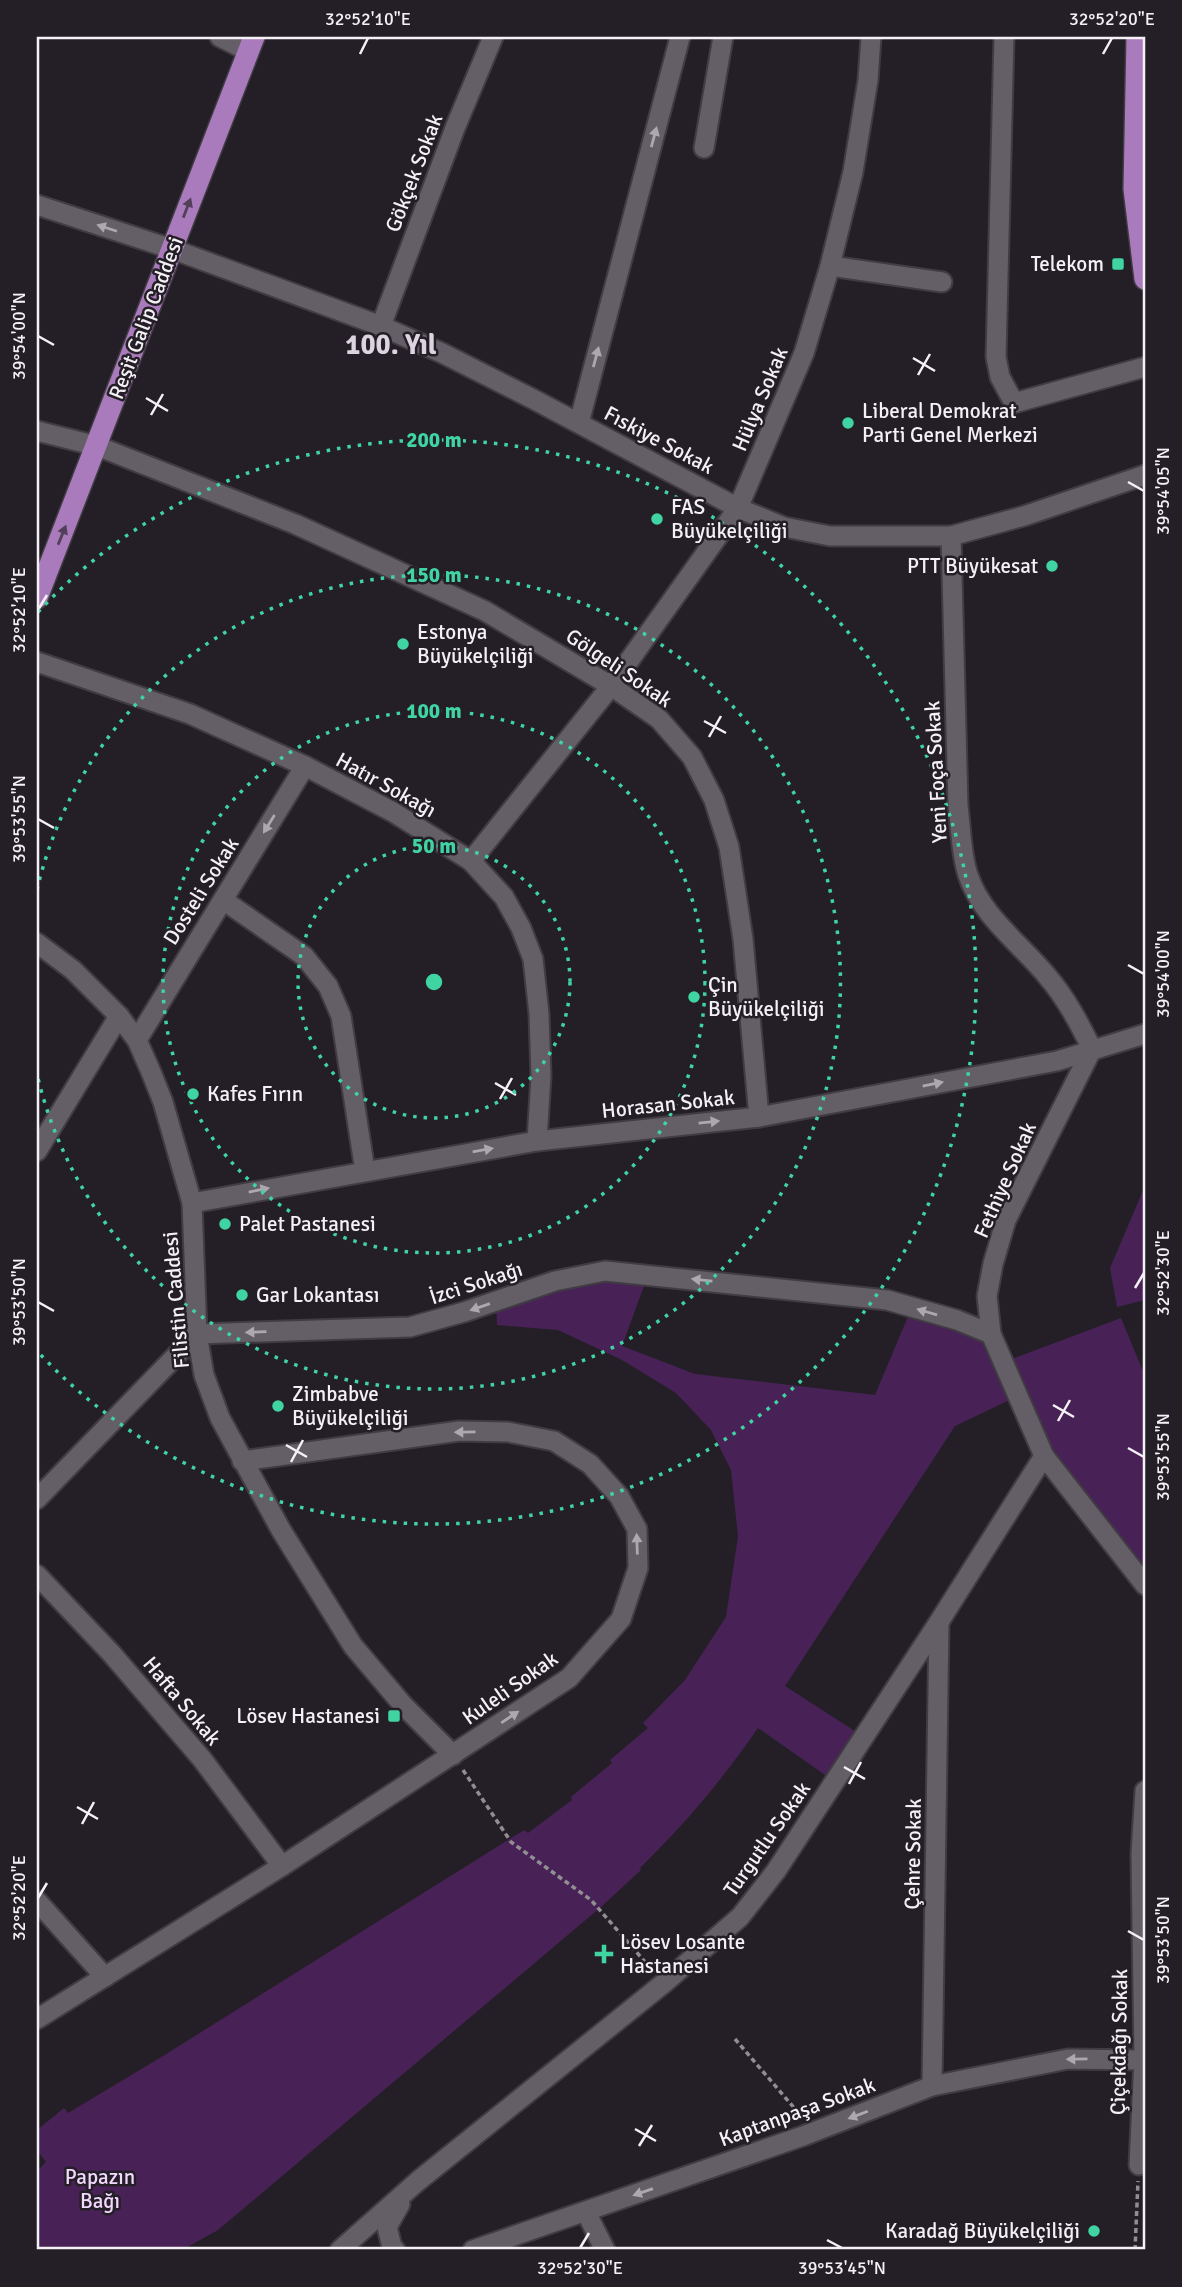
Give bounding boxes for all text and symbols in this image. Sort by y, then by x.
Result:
text: 32°52'10"E [325,8,411,30]
text: 32°52'20"E [1069,8,1155,30]
street label: Gökçek Sokak [380,110,449,236]
one-way arrow [649,126,659,147]
one-way arrow [182,198,193,219]
one-way arrow [96,222,117,232]
street label: Reşit Galip Caddesi [103,233,189,403]
place label: Telekom [1031,251,1104,277]
marker: Telekom [1110,256,1126,272]
text: 39°54'00"N [8,292,30,380]
district label: 100. Yıl [345,328,437,362]
street label: Hülya Sokak [726,343,794,455]
one-way arrow [591,346,602,368]
place label: Liberal Demokrat Parti Genel Merkezi [862,398,1038,448]
street label: Fıskiye Sokak [600,400,719,480]
marker: Liberal Demokrat Parti Genel Merkezi [840,415,856,431]
text: 200 m [406,427,462,453]
text: 39°54'05"N [1152,447,1174,535]
place label: FAS Büyükelçiliği [671,494,787,544]
marker: FAS Büyükelçiliği [649,511,665,527]
one-way arrow [56,524,67,545]
place label: PTT Büyükesat [907,553,1038,579]
marker: PTT Büyükesat [1044,558,1060,574]
text: 150 m [406,562,462,588]
text: 32°52'10"E [8,567,30,653]
place label: Estonya Büyükelçiliği [417,619,533,669]
street label: Gölgeli Sokak [561,623,678,713]
marker: Estonya Büyükelçiliği [395,636,411,652]
text: 100 m [406,698,462,724]
street label: Yeni Foça Sokak [919,700,953,844]
street label: Hatır Sokağı [331,747,441,823]
text: 39°53'55"N [8,775,30,863]
one-way arrow [263,815,276,834]
street label: Dosteli Sokak [158,832,245,950]
text: 50 m [412,833,456,859]
text: 39°54'00"N [1152,930,1174,1018]
centre of rings [422,970,446,994]
place label: Çin Büyükelçiliği [708,972,824,1022]
marker: Çin Büyükelçiliği [686,989,702,1005]
one-way arrow [922,1078,944,1089]
place label: Kafes Fırın [207,1081,303,1107]
street label: Horasan Sokak [600,1084,736,1124]
marker: Kafes Fırın [185,1086,201,1102]
one-way arrow [698,1117,720,1128]
street label: Fethiye Sokak [968,1118,1042,1242]
one-way arrow [472,1144,494,1155]
one-way arrow [248,1185,270,1196]
place label: Palet Pastanesi [239,1211,376,1237]
marker: Palet Pastanesi [217,1216,233,1232]
street label: Filistin Caddesi [157,1230,195,1370]
text: 32°52'30"E [1152,1230,1174,1316]
street label: İzci Sokağı [426,1256,526,1310]
text: 39°53'50"N [8,1258,30,1346]
one-way arrow [691,1274,713,1285]
place label: Gar Lokantası [256,1282,379,1308]
marker: Gar Lokantası [234,1287,250,1303]
one-way arrow [470,1302,491,1313]
one-way arrow [916,1306,937,1316]
one-way arrow [244,1326,266,1338]
place label: Zimbabve Büyükelçiliği [292,1381,408,1431]
marker: Zimbabve Büyükelçiliği [270,1398,286,1414]
text: 39°53'55"N [1152,1413,1174,1501]
one-way arrow [454,1426,476,1438]
one-way arrow [632,1533,643,1555]
street label: Kuleli Sokak [457,1645,563,1730]
street label: Hafta Sokak [137,1651,227,1751]
place label: Lösev Hastanesi [236,1703,380,1729]
marker: Lösev Hastanesi [386,1708,402,1724]
one-way arrow [501,1710,519,1724]
street label: Turgutlu Sokak [718,1776,816,1901]
street label: Çehre Sokak [899,1798,927,1910]
text: 32°52'20"E [8,1855,30,1941]
text: 39°53'50"N [1152,1896,1174,1984]
place label: Lösev Losante Hastanesi [620,1929,745,1979]
marker: Lösev Losante Hastanesi [594,1944,614,1964]
street label: Çiçekdağı Sokak [1105,1968,1133,2115]
one-way arrow [1066,2053,1088,2065]
street label: Kaptanpaşa Sokak [715,2072,879,2152]
one-way arrow [847,2109,868,2120]
park label: Papazın Bağı [65,2164,135,2214]
one-way arrow [633,2187,654,2198]
place label: Karadağ Büyükelçiliği [885,2218,1080,2244]
marker: Karadağ Büyükelçiliği [1086,2223,1102,2239]
text: 32°52'30"E [537,2257,623,2279]
text: 39°53'45"N [798,2257,886,2279]

